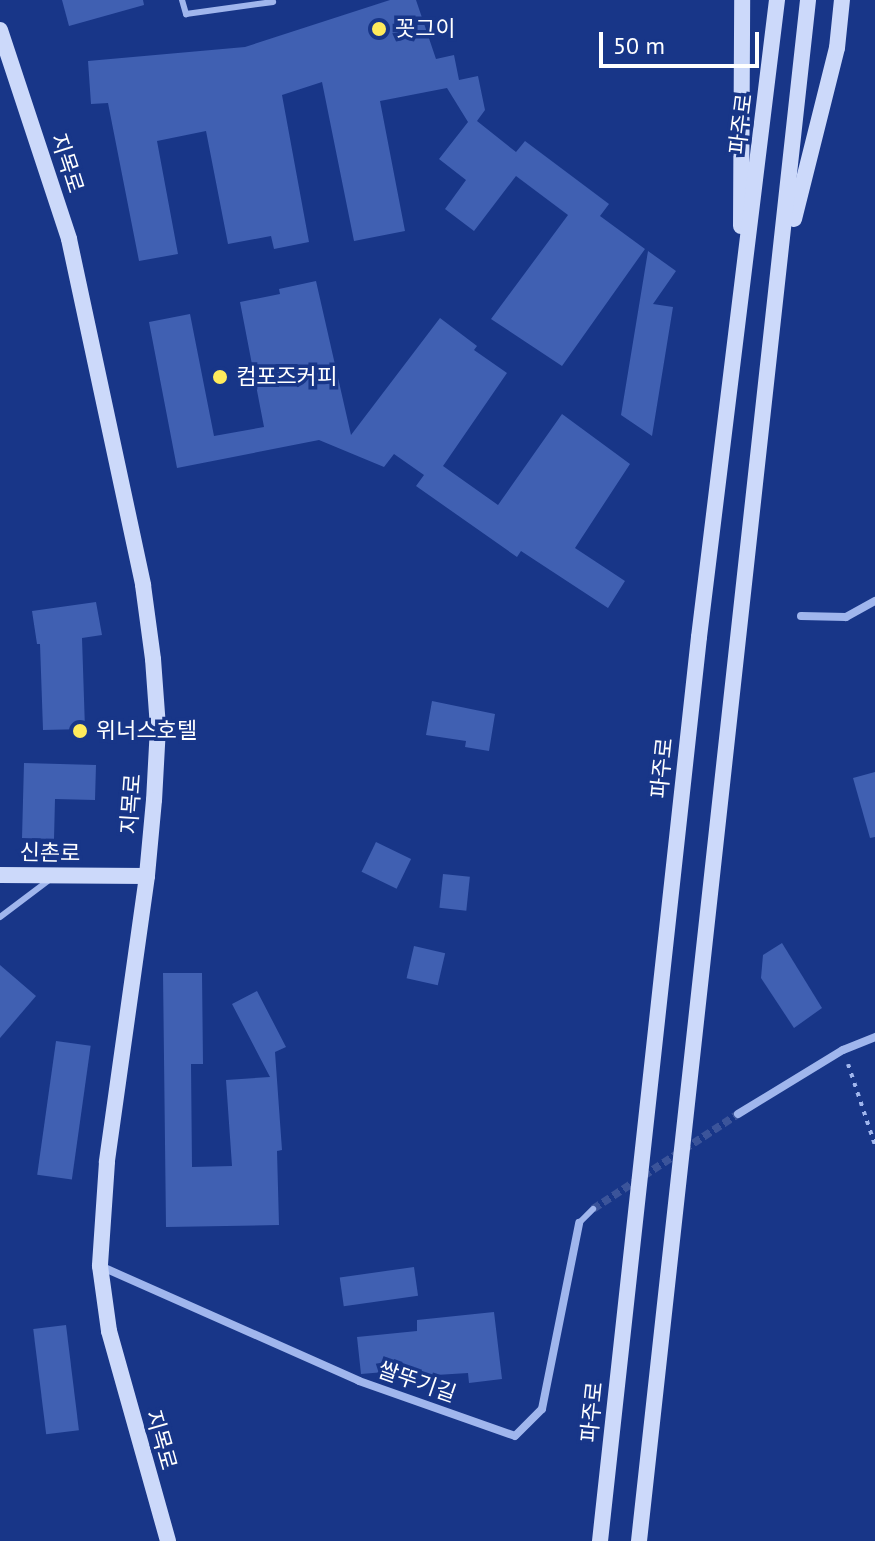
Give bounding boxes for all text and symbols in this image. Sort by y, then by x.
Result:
place label: 꼿그이 [395,16,456,42]
scale bar [603,16,763,66]
marker: 꼿그이 [370,20,388,38]
text: 50 m [613,30,665,61]
street label: 파주로 [724,92,758,156]
street label: 지목로 [45,130,89,196]
place label: 컴포즈커피 [236,364,337,390]
marker: 컴포즈커피 [211,368,229,386]
place label: 위너스호텔 [96,718,197,744]
marker: 위너스호텔 [71,722,89,740]
street label: 파주로 [646,736,678,800]
street label: 지목로 [116,773,146,835]
street label: 신촌로 [19,839,81,867]
street label: 쌀뚜기길 [374,1356,460,1408]
street label: 파주로 [576,1380,608,1444]
street label: 지목로 [140,1407,182,1473]

